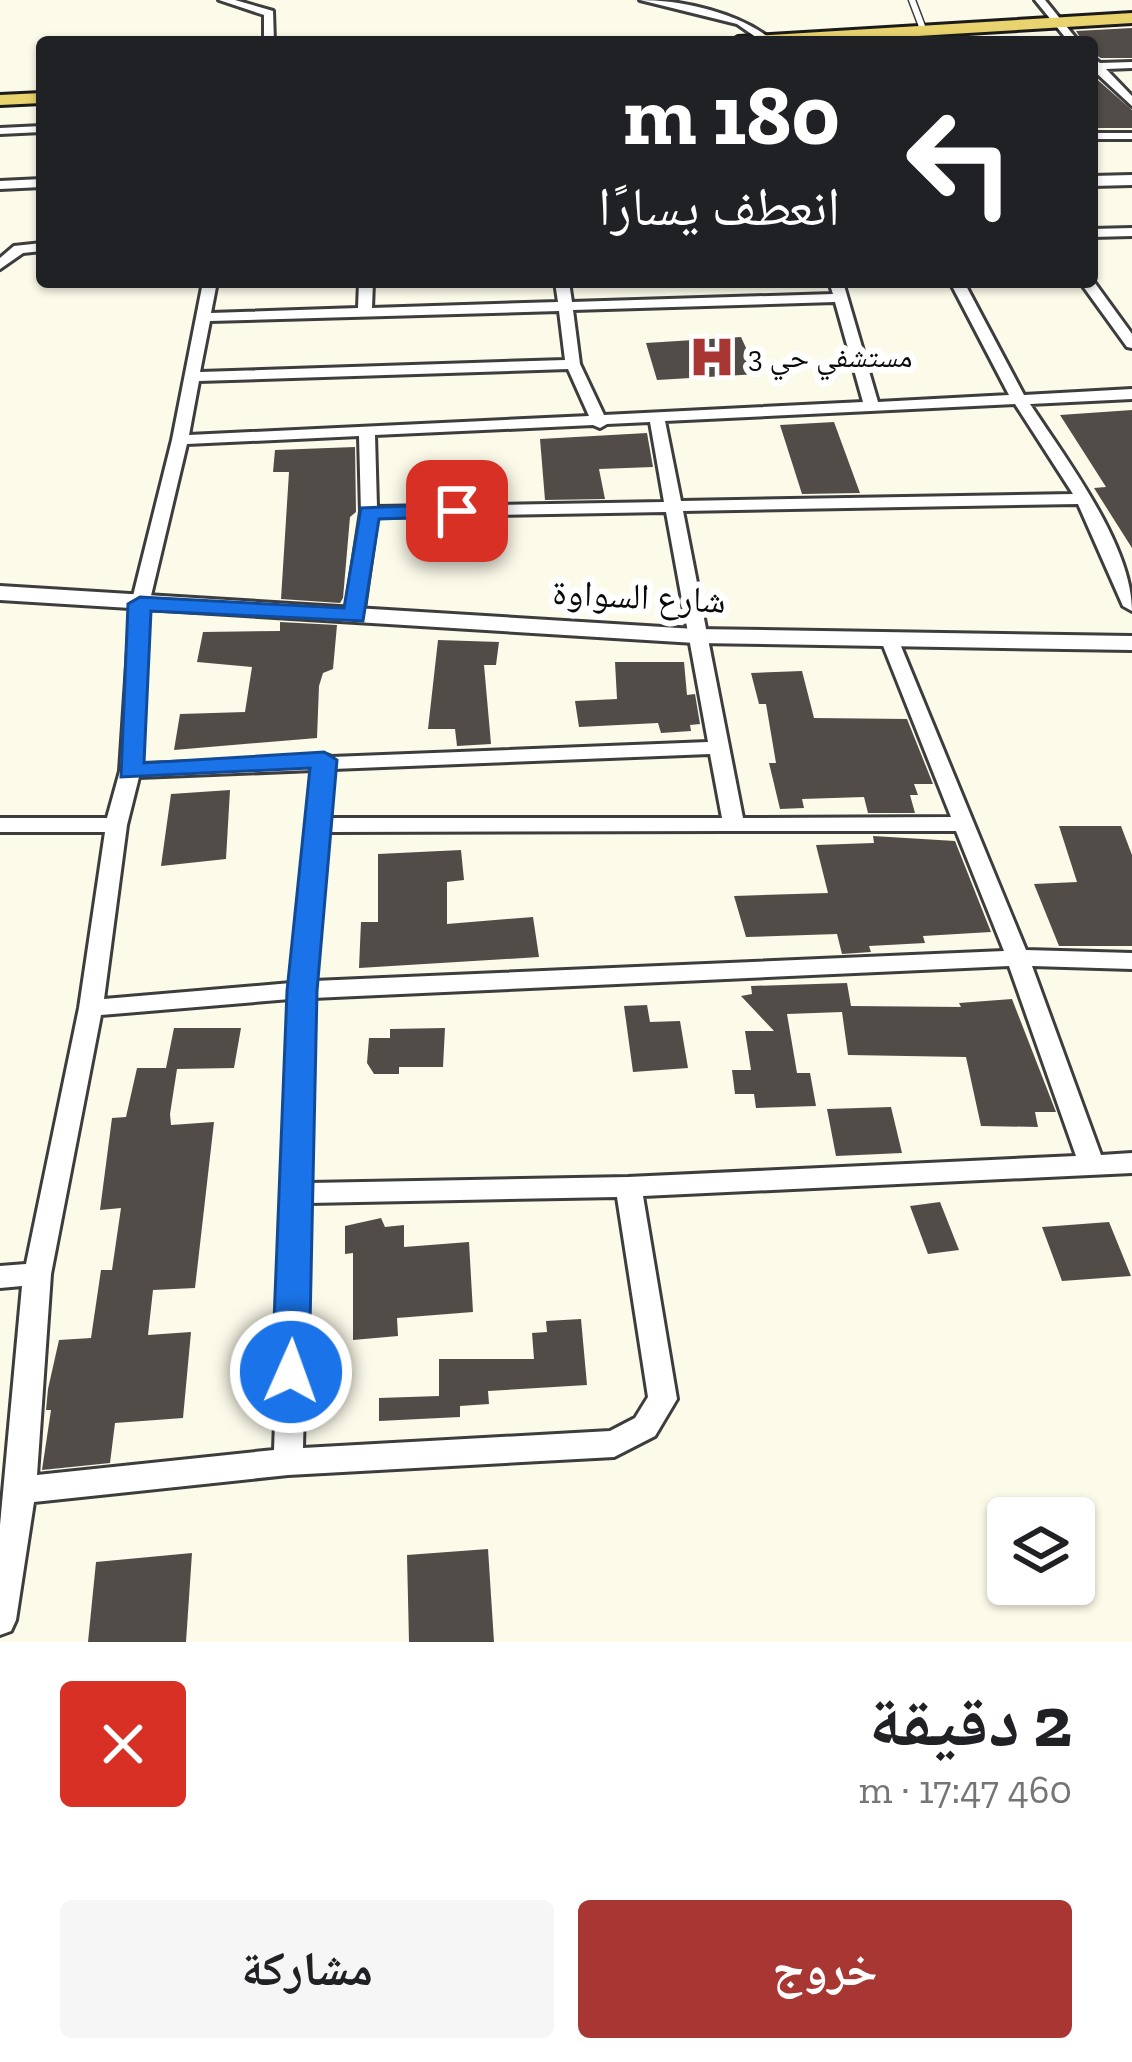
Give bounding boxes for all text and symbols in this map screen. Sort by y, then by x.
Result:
text: 180 m [623,65,840,166]
icon: left [882,84,1038,240]
text: انعطف يسارًا [598,174,840,239]
hospital icon: مستشفي حي 3 [687,332,737,382]
place label: مستشفي حي 3 [748,339,912,381]
pin [406,460,508,562]
icon: arrive [424,478,490,544]
street label: شارع السواوة [551,570,727,623]
position arrow [228,1309,354,1435]
map controls [987,1497,1095,1605]
button: layers [987,1497,1095,1605]
text: 2 دقيقة [869,1678,1072,1764]
button: close [60,1681,186,1807]
text: 460 m · 17:47 [859,1766,1072,1813]
button: مشاركة [60,1900,554,2038]
button: خروج [578,1900,1072,2038]

